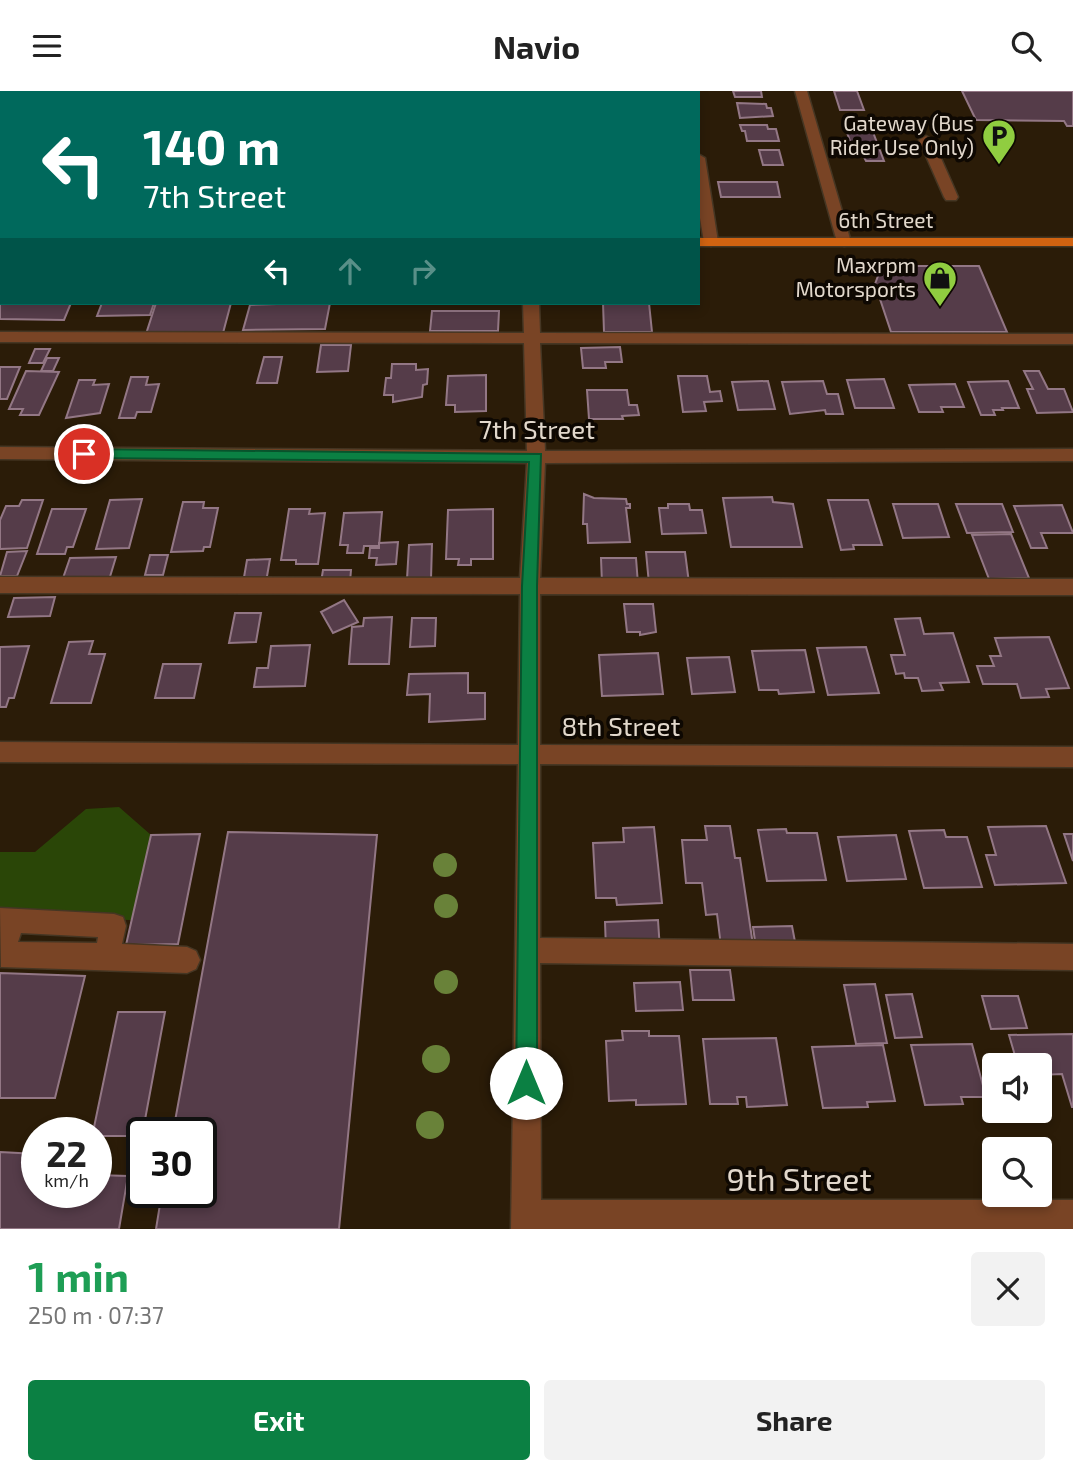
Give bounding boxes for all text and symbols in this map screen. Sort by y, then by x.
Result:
icon: menu [28,27,66,65]
text: Navio [493,27,580,65]
icon: search [1007,27,1045,65]
place label: Gateway (Bus Rider Use Only) [830,110,974,159]
text: 140 m [143,116,280,175]
parking icon: Gateway (Bus Rider Use Only) [980,117,1018,166]
icon: left [28,119,119,210]
text: 7th Street [143,176,286,214]
street label: 6th Street [838,207,934,232]
icon: left [258,252,296,290]
icon: ahead [331,252,369,290]
icon: right [404,252,442,290]
place label: Maxrpm Motorsports [795,252,916,301]
shop icon: Maxrpm Motorsports [921,259,959,308]
street label: 7th Street [479,413,595,444]
pin [54,424,114,484]
icon: arrive [65,435,103,473]
street label: 8th Street [562,710,681,741]
position arrow [489,1046,563,1120]
map controls [982,1053,1052,1207]
button: sound [982,1053,1052,1123]
speed limit sign: 30 [126,1117,217,1208]
text: 22 [46,1132,87,1174]
button: search [982,1137,1052,1207]
street label: 9th Street [726,1159,872,1197]
text: km/h [44,1169,89,1191]
text: 1 min [28,1250,129,1300]
button: close [971,1252,1045,1326]
text: 250 m · 07:37 [28,1301,164,1329]
button: Exit [28,1380,530,1460]
button: Share [544,1380,1045,1460]

